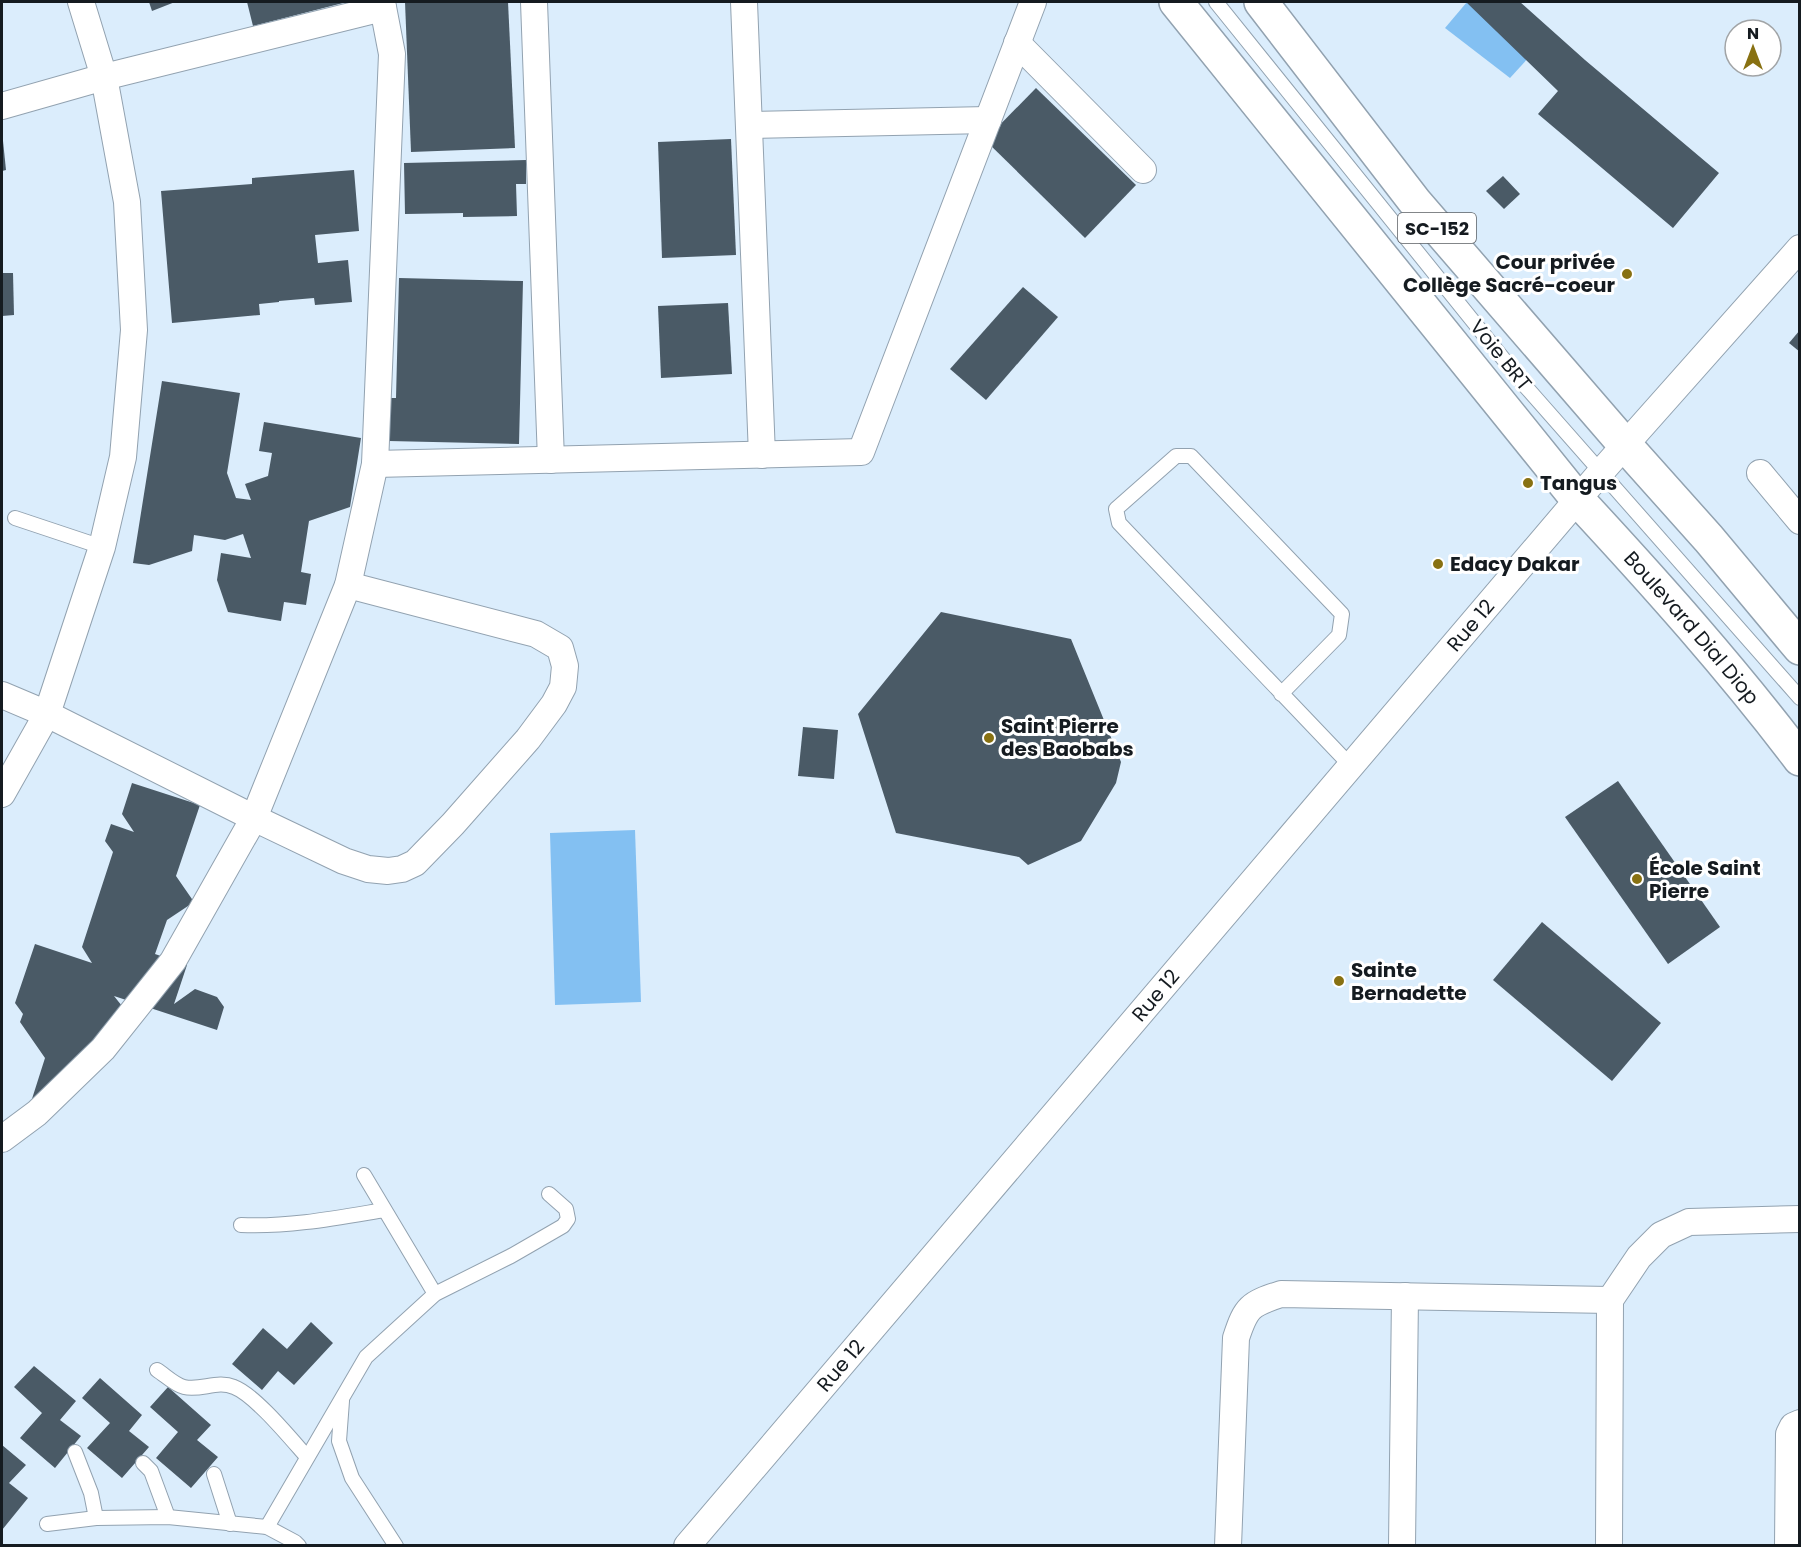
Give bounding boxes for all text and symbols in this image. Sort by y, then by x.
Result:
north arrow [1723,18,1783,78]
text: N [1747,22,1759,45]
road number: SC-152 [1398,213,1476,243]
place label: Cour privée Collège Sacré-coeur [1403,248,1615,299]
marker: Cour privée Collège Sacré-coeur [1620,267,1634,281]
street label: Voie BRT [1464,313,1538,397]
place label: Tangus [1540,469,1617,497]
marker: Tangus [1521,476,1535,490]
street label: Boulevard Dial Diop [1617,545,1766,710]
place label: Edacy Dakar [1450,550,1580,578]
marker: Edacy Dakar [1431,557,1445,571]
street label: Rue 12 [1440,593,1501,657]
place label: Saint Pierre des Baobabs [1001,712,1134,763]
marker: Saint Pierre des Baobabs [982,731,996,745]
place label: École Saint Pierre [1649,854,1761,905]
marker: École Saint Pierre [1630,872,1644,886]
place label: Sainte Bernadette [1351,956,1467,1007]
street label: Rue 12 [1125,963,1186,1028]
marker: Sainte Bernadette [1332,974,1346,988]
street label: Rue 12 [810,1333,871,1398]

